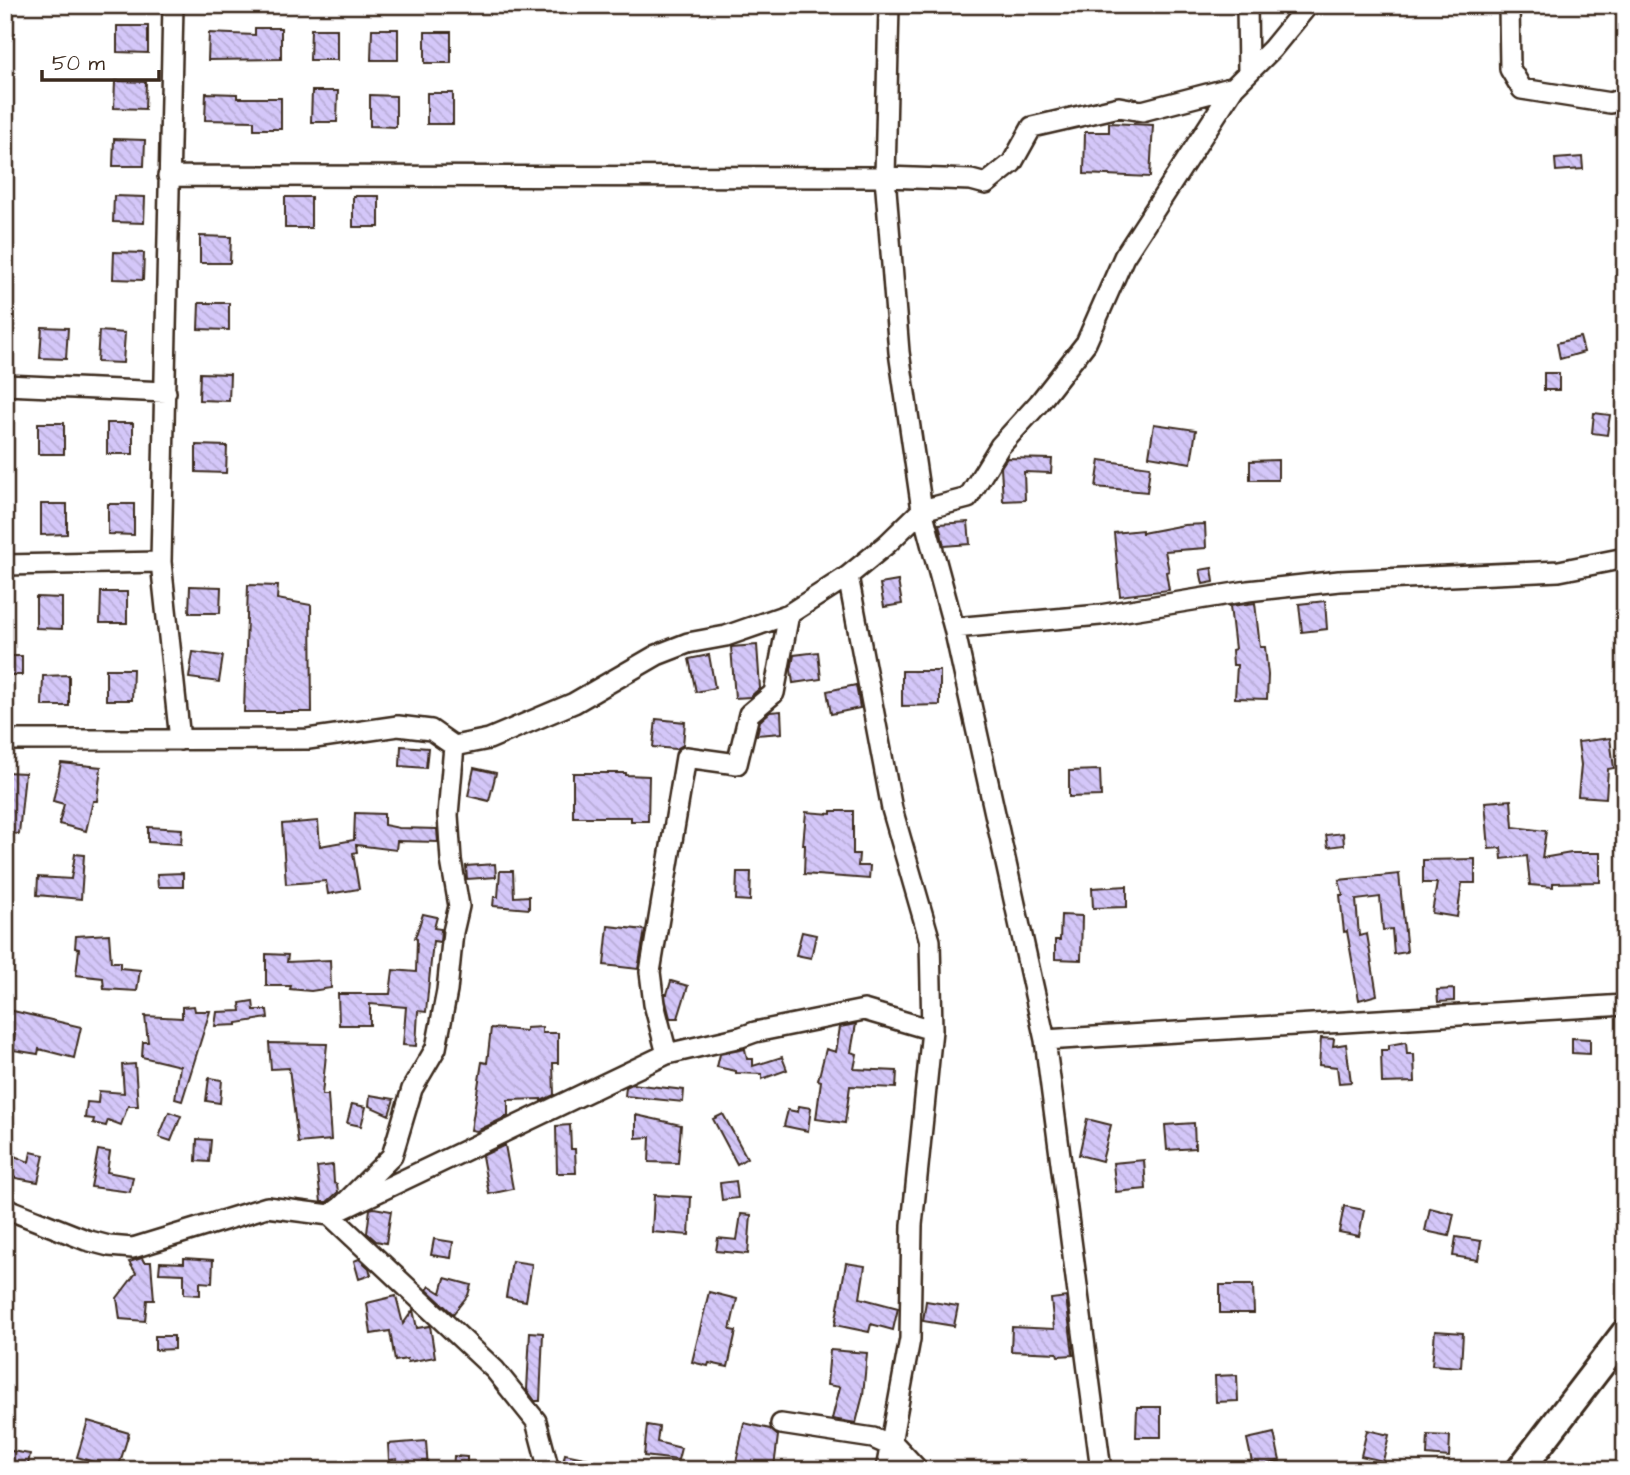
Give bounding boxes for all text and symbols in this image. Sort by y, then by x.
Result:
scale bar [42,38,159,82]
text: 50 m [52,49,106,78]

